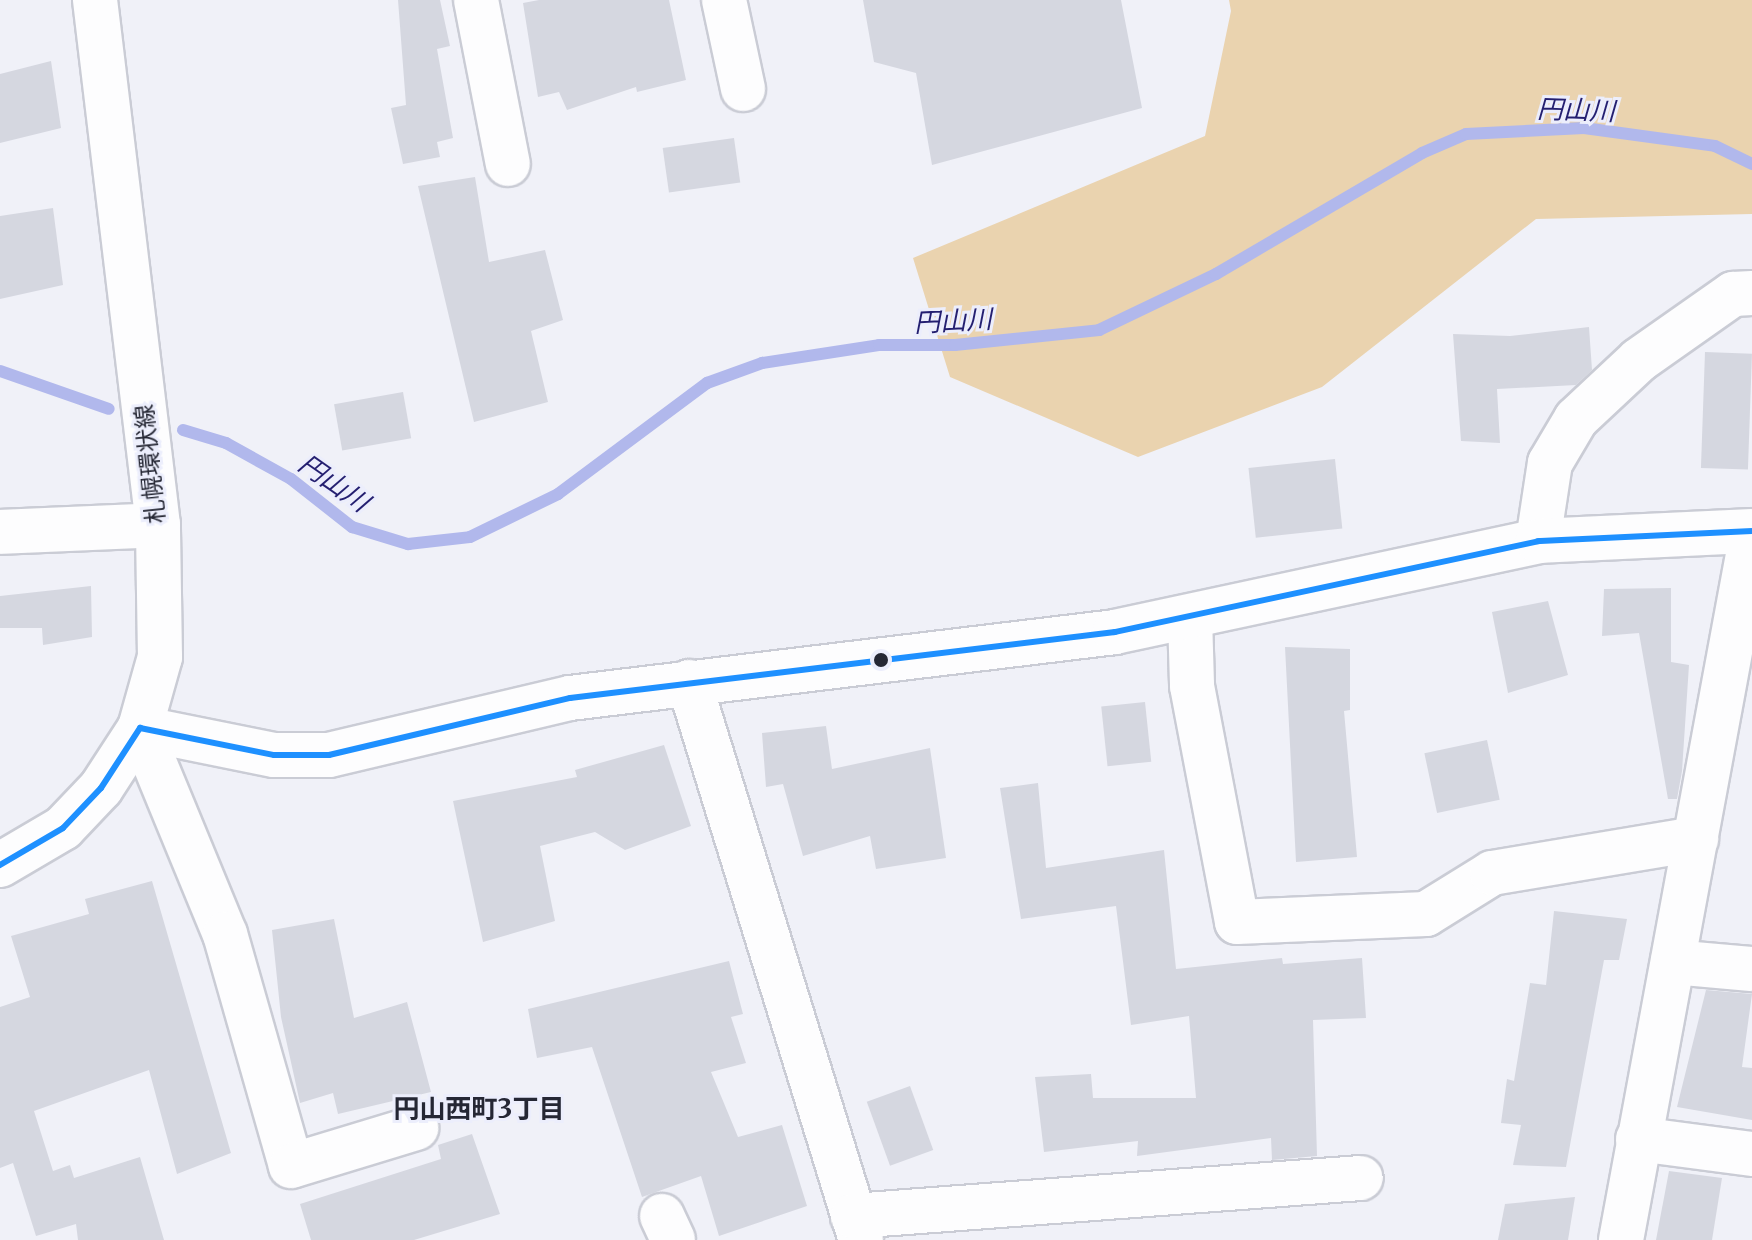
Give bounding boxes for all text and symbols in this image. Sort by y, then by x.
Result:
water label: 円山川 [1536,93,1616,127]
water label: 円山川 [913,303,993,339]
street label: 札幌環状線 [129,403,171,525]
water label: 円山川 [293,448,375,518]
unlabelled marker [873,652,889,668]
district label: 円山西町3丁目 [394,1093,564,1125]

